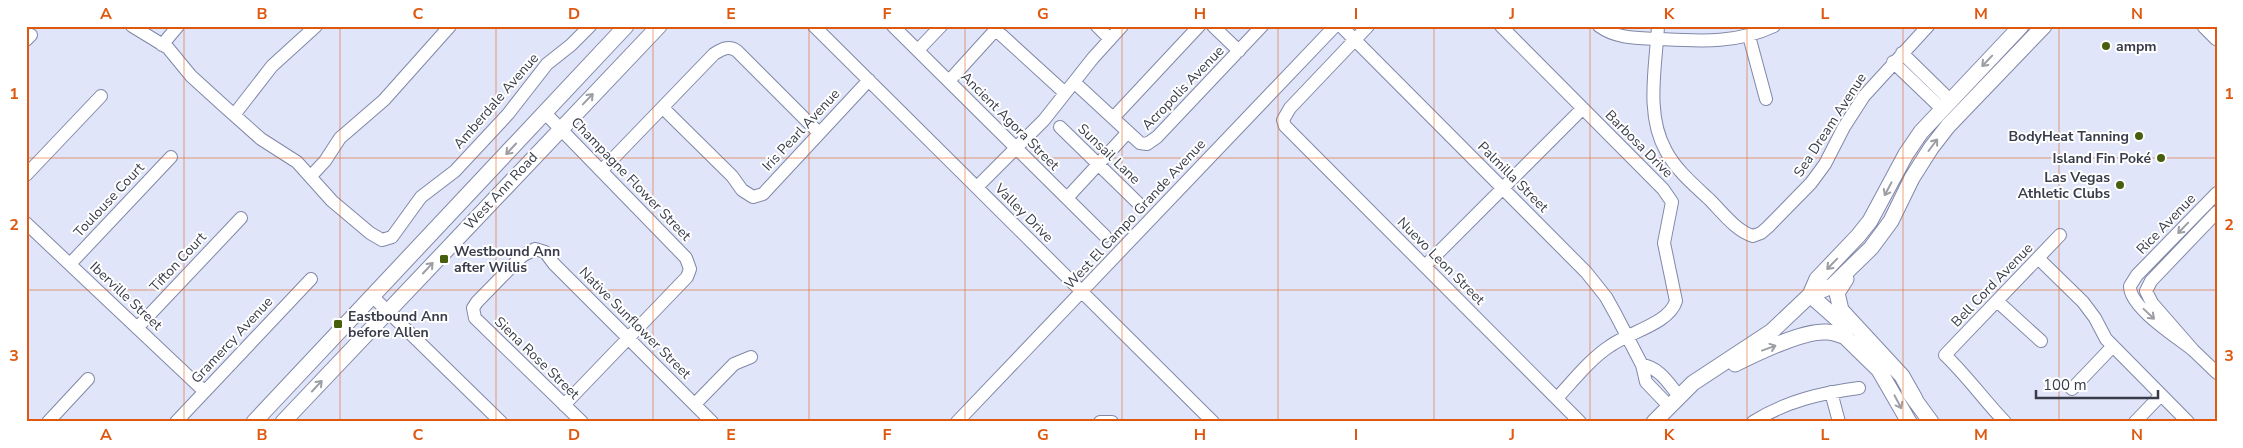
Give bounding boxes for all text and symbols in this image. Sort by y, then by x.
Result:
text: A [100,3,112,25]
text: B [256,3,268,25]
text: C [413,3,424,25]
text: D [568,3,580,25]
text: E [726,3,736,25]
text: F [883,3,892,25]
text: G [1037,3,1049,25]
text: H [1194,3,1206,25]
text: I [1354,3,1358,25]
text: J [1508,3,1515,25]
text: K [1664,3,1676,25]
text: L [1821,3,1830,25]
text: M [1974,3,1988,25]
text: N [2131,3,2143,25]
place label: ampm [2116,37,2157,56]
marker: ampm [2100,40,2112,52]
street label: Acropolis Avenue [1138,42,1228,134]
street label: Amberdale Avenue [449,49,543,153]
one-way arrow [1981,55,1993,68]
street label: Ancient Agora Street [957,68,1063,174]
street label: Sea Dream Avenue [1789,69,1871,181]
text: 1 [9,83,19,105]
text: 1 [2224,83,2234,105]
street label: Iris Pearl Avenue [758,85,844,175]
one-way arrow [582,93,594,106]
street label: Barbosa Drive [1601,106,1677,182]
street label: Champagne Flower Street [567,113,695,245]
street label: Sunsail Lane [1074,119,1144,189]
place label: BodyHeat Tanning [2008,127,2129,146]
marker: BodyHeat Tanning [2133,130,2145,142]
street label: West El Campo Grande Avenue [1060,135,1210,293]
street label: Palmilla Street [1473,137,1553,217]
one-way arrow [1928,139,1939,152]
one-way arrow [505,142,517,155]
street label: West Ann Road [460,148,542,234]
place label: Island Fin Poké [2053,149,2151,168]
marker: Island Fin Poké [2155,152,2167,164]
street label: Toulouse Court [70,159,149,241]
place label: Las Vegas Athletic Clubs [2018,168,2110,203]
street label: Valley Drive [990,179,1058,247]
marker: Las Vegas Athletic Clubs [2114,179,2126,191]
one-way arrow [1883,181,1892,196]
street label: Rice Avenue [2132,189,2200,259]
street label: Nuevo Leon Street [1393,213,1489,309]
text: 2 [9,214,19,236]
text: 2 [2224,214,2234,236]
one-way arrow [2177,222,2189,235]
street label: Tifton Court [145,228,211,296]
street label: Bell Cord Avenue [1947,239,2037,331]
place label: Westbound Ann after Willis [454,242,560,277]
marker: Westbound Ann after Willis [438,253,450,265]
street label: Iberville Street [86,257,166,335]
one-way arrow [1826,258,1838,270]
one-way arrow [422,262,434,275]
street label: Native Sunflower Street [575,263,695,383]
street label: Gramercy Avenue [187,293,277,387]
place label: Eastbound Ann before Allen [348,307,448,342]
one-way arrow [2143,308,2156,320]
street label: Siena Rose Street [490,313,584,404]
marker: Eastbound Ann before Allen [332,318,344,330]
one-way arrow [1761,343,1776,352]
text: 3 [9,345,19,367]
text: 3 [2224,345,2234,367]
scale bar [2036,368,2158,400]
text: 100 m [2043,375,2087,395]
one-way arrow [311,380,323,393]
one-way arrow [1893,395,1903,409]
text: A [100,424,112,446]
text: B [256,424,268,446]
text: C [413,424,424,446]
text: D [568,424,580,446]
text: E [726,424,736,446]
text: F [883,424,892,446]
text: G [1037,424,1049,446]
text: H [1194,424,1206,446]
text: I [1354,424,1358,446]
text: J [1508,424,1515,446]
text: K [1664,424,1676,446]
text: L [1821,424,1830,446]
text: M [1974,424,1988,446]
text: N [2131,424,2143,446]

